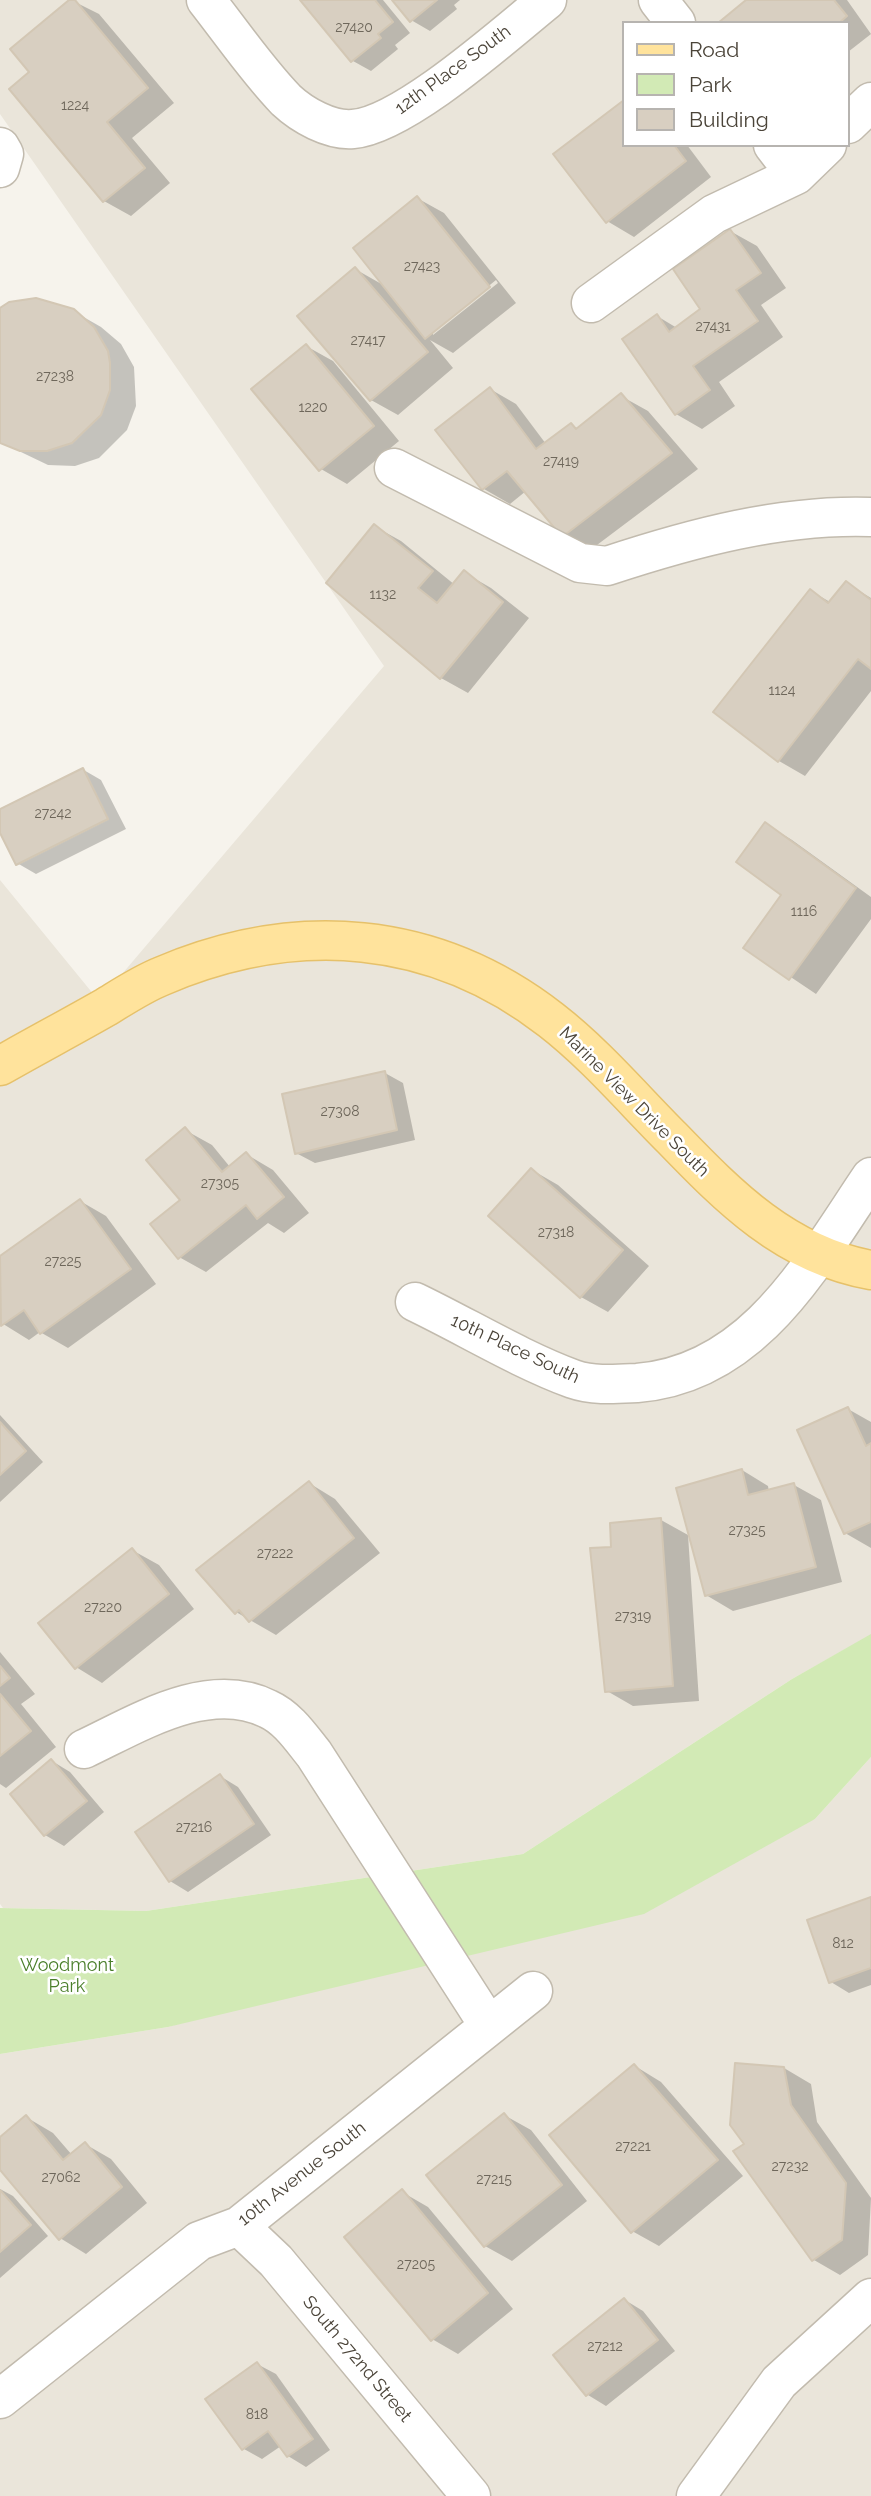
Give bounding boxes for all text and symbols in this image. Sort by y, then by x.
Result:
house number: 27420 [335,20,373,36]
street label: 12th Place South [391,21,515,119]
legend [622,21,850,147]
text: Road [689,37,739,62]
text: Park [689,72,732,97]
house number: 1224 [61,98,89,114]
text: Building [689,107,769,132]
house number: 27423 [404,259,440,275]
house number: 27431 [695,319,731,335]
house number: 27417 [350,333,386,349]
house number: 27238 [36,369,74,385]
house number: 1220 [298,400,328,416]
house number: 27419 [543,454,579,470]
house number: 1132 [370,587,396,603]
house number: 1124 [769,683,795,699]
house number: 27242 [34,806,72,822]
house number: 1116 [791,904,817,920]
street label: Marine View Drive South [554,1022,714,1182]
house number: 27308 [320,1104,360,1120]
house number: 27305 [201,1176,239,1192]
house number: 27318 [538,1225,574,1241]
house number: 27225 [44,1254,82,1270]
street label: 10th Place South [447,1310,583,1388]
house number: 27325 [728,1523,766,1539]
house number: 27222 [257,1546,293,1562]
house number: 27220 [84,1600,122,1616]
house number: 27319 [615,1609,651,1625]
house number: 27216 [176,1820,212,1836]
house number: 812 [832,1936,854,1952]
park label: Woodmont Park [20,1955,114,1997]
street label: 10th Avenue South [234,2117,370,2231]
house number: 27221 [615,2139,651,2155]
house number: 27232 [772,2159,808,2175]
house number: 27062 [41,2170,81,2186]
house number: 27215 [476,2172,512,2188]
house number: 27205 [397,2257,435,2273]
street label: South 272nd Street [298,2292,416,2426]
house number: 27212 [587,2339,623,2355]
house number: 818 [246,2407,268,2423]

